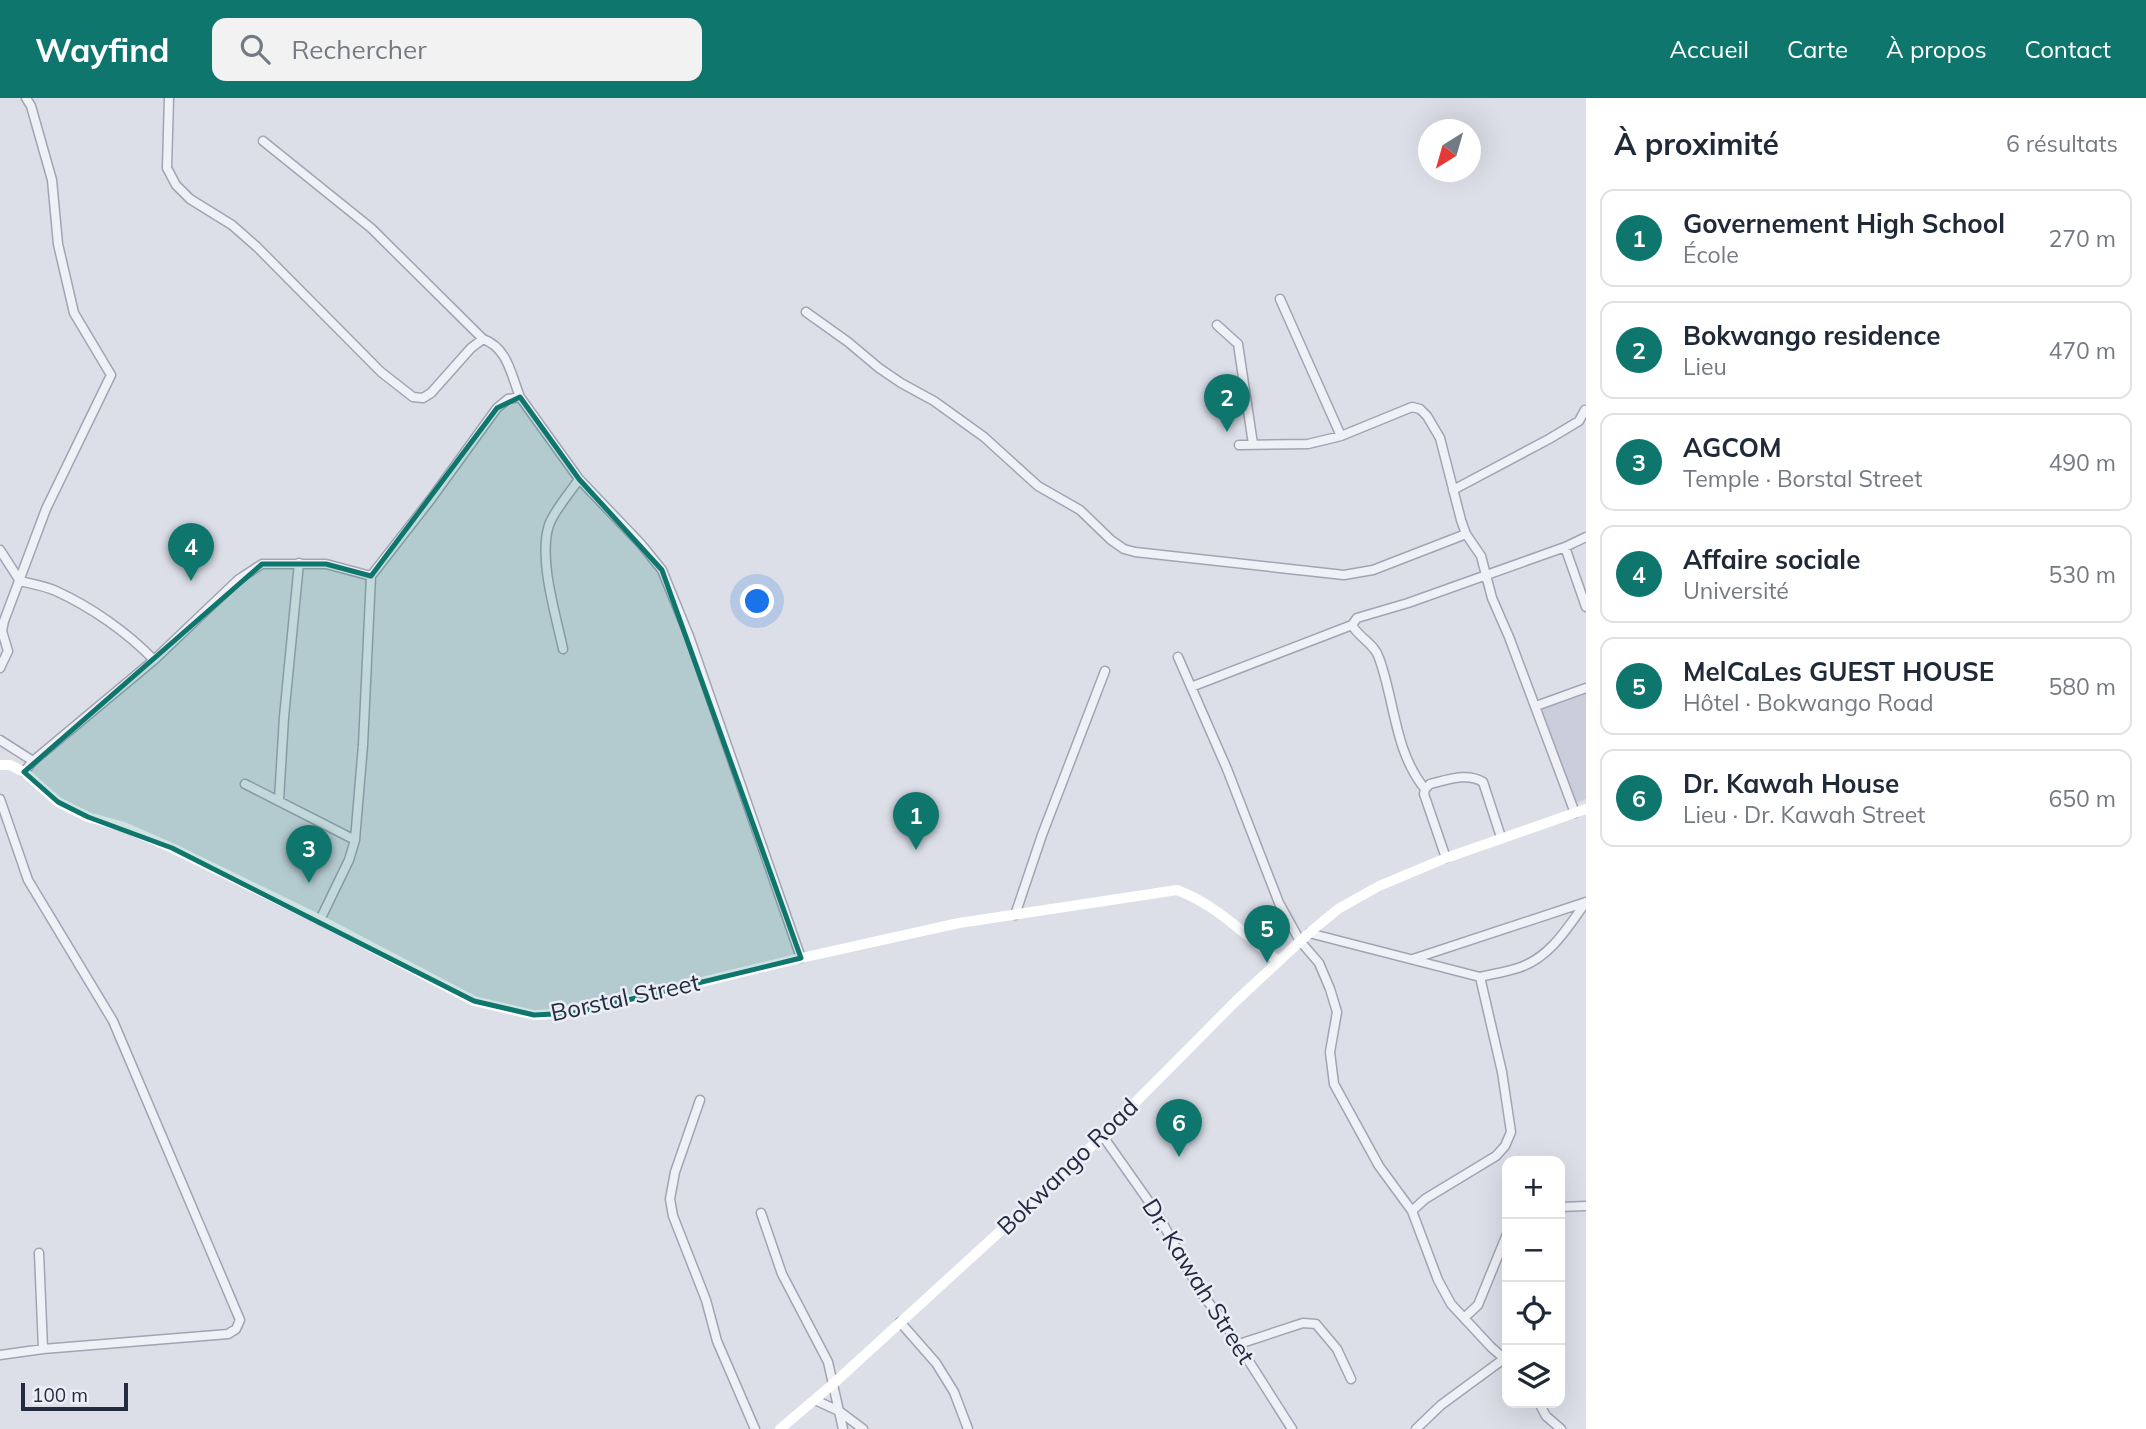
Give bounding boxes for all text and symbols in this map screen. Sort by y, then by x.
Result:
search box [212,18,702,81]
text: Wayfind [35,29,170,70]
icon: search [236,30,274,68]
text: Rechercher [292,33,427,66]
text: Accueil [1670,34,1749,64]
text: Carte [1787,34,1848,64]
text: À propos [1886,34,1987,64]
text: Contact [2025,34,2111,64]
north arrow [1418,119,1481,182]
text: À proximité [1614,125,1779,163]
text: 6 résultats [2006,129,2118,158]
text: Governement High School [1683,207,2005,240]
text: 1 [1632,224,1646,253]
text: 270 m [2048,224,2116,253]
text: École [1683,240,1739,269]
text: Bokwango residence [1683,319,1941,352]
text: 2 [1632,336,1646,365]
text: 470 m [2048,336,2116,365]
text: Lieu [1683,352,1727,381]
pin: 2 [1204,374,1250,432]
text: AGCOM [1683,431,1782,464]
text: 3 [1632,448,1646,477]
text: 490 m [2048,448,2116,477]
text: Temple · Borstal Street [1683,464,1922,493]
pin: 4 [168,523,214,581]
text: Affaire sociale [1683,543,1860,576]
text: 4 [1632,560,1646,589]
text: 530 m [2048,560,2116,589]
text: Université [1683,576,1789,605]
your location [740,584,774,618]
text: MelCaLes GUEST HOUSE [1683,655,1994,688]
text: 5 [1632,672,1646,701]
text: 580 m [2048,672,2116,701]
text: Hôtel · Bokwango Road [1683,688,1934,717]
text: Dr. Kawah House [1683,767,1899,800]
text: 6 [1632,784,1646,813]
text: 650 m [2048,784,2116,813]
pin: 1 [893,792,939,850]
text: Lieu · Dr. Kawah Street [1683,800,1925,829]
pin: 3 [286,825,332,883]
pin: 5 [1244,905,1290,963]
street label: Borstal Street [548,967,702,1027]
street label: Bokwango Road [990,1091,1144,1241]
pin: 6 [1156,1099,1202,1157]
map controls [1502,1156,1565,1408]
button: + [1502,1156,1565,1219]
street label: Dr. Kawah Street [1136,1193,1262,1369]
button: − [1502,1219,1565,1282]
button: locate [1502,1282,1565,1345]
button: layers [1502,1345,1565,1408]
scale bar [21,1380,128,1412]
text: 100 m [32,1383,88,1407]

